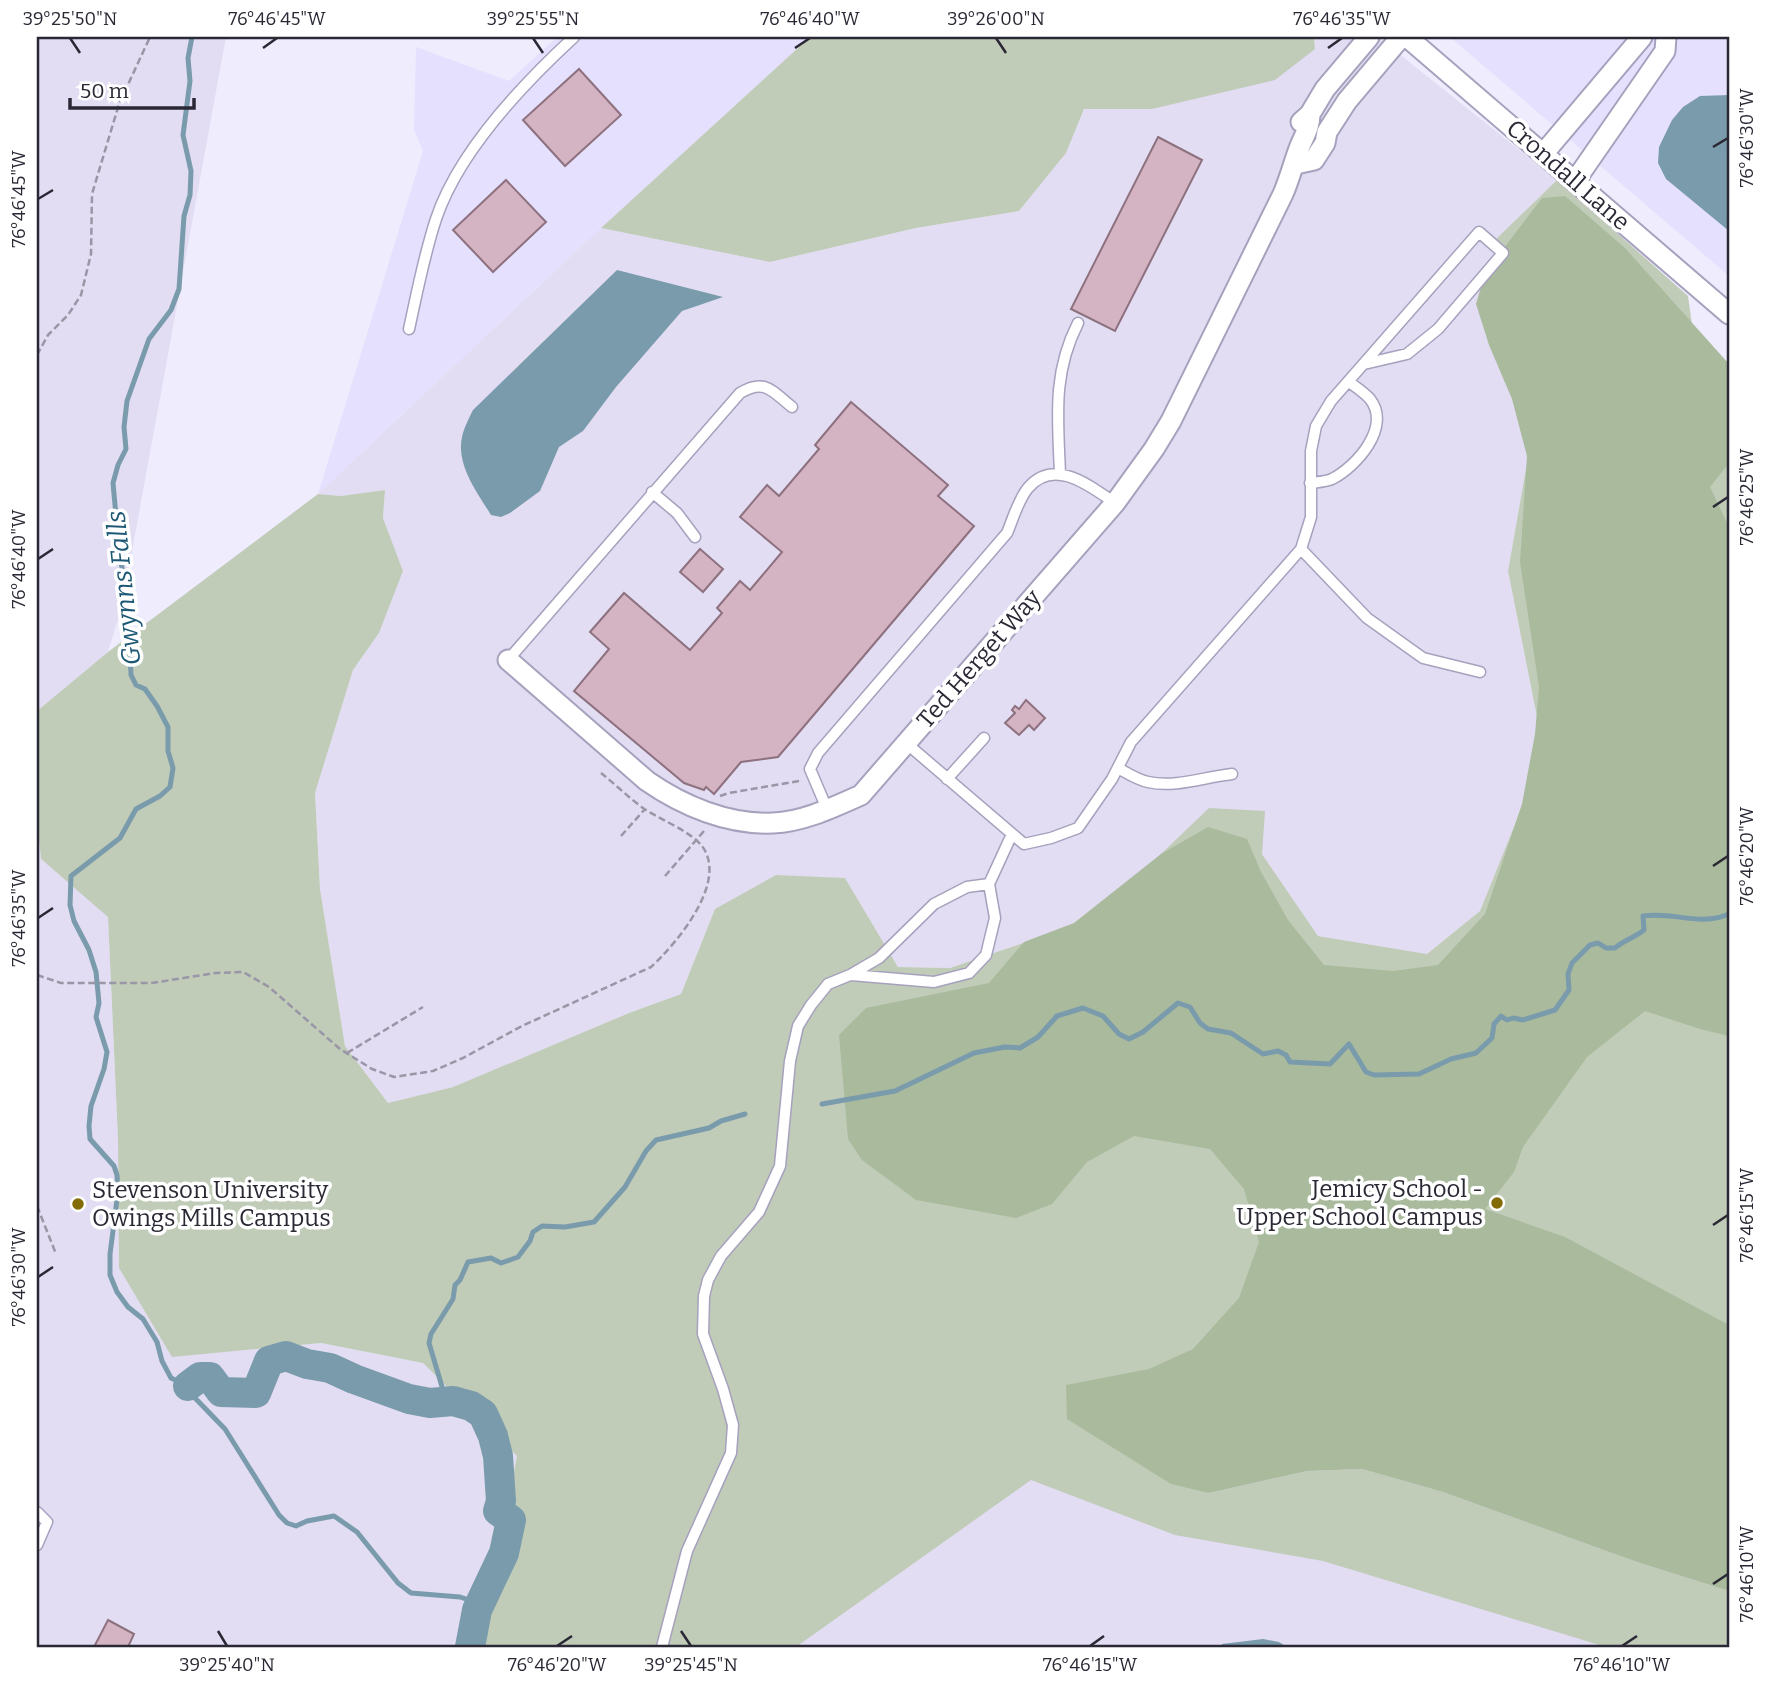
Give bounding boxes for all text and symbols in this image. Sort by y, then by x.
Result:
text: 39°25'50"N [23,8,117,30]
text: 76°46'45"W [228,8,326,30]
text: 39°25'55"N [487,8,579,30]
text: 76°46'40"W [760,8,860,30]
text: 39°26'00"N [947,8,1045,30]
text: 76°46'35"W [1293,8,1391,30]
scale bar [70,66,194,110]
text: 50 m [80,78,129,104]
text: 76°46'30"W [1736,88,1758,188]
street label: Crondall Lane [1501,114,1635,236]
text: 76°46'45"W [8,150,30,248]
text: 76°46'25"W [1736,448,1758,545]
text: 76°46'40"W [8,509,30,609]
water label: Gwynns Falls [100,509,148,667]
street label: Ted Herget Way [911,584,1047,734]
text: 76°46'20"W [1736,806,1758,905]
text: 76°46'35"W [8,869,30,967]
text: 76°46'15"W [1736,1167,1758,1262]
place label: Jemicy School - Upper School Campus [1236,1175,1483,1231]
place label: Stevenson University Owings Mills Campus [92,1176,331,1232]
marker: Jemicy School - Upper School Campus [1489,1195,1505,1211]
marker: Stevenson University Owings Mills Campus [70,1196,86,1212]
text: 76°46'30"W [8,1227,30,1327]
text: 76°46'10"W [1736,1525,1758,1622]
text: 39°25'40"N [179,1654,275,1676]
text: 76°46'20"W [508,1654,607,1676]
text: 39°25'45"N [644,1654,738,1676]
text: 76°46'15"W [1043,1654,1138,1676]
text: 76°46'10"W [1574,1654,1671,1676]

